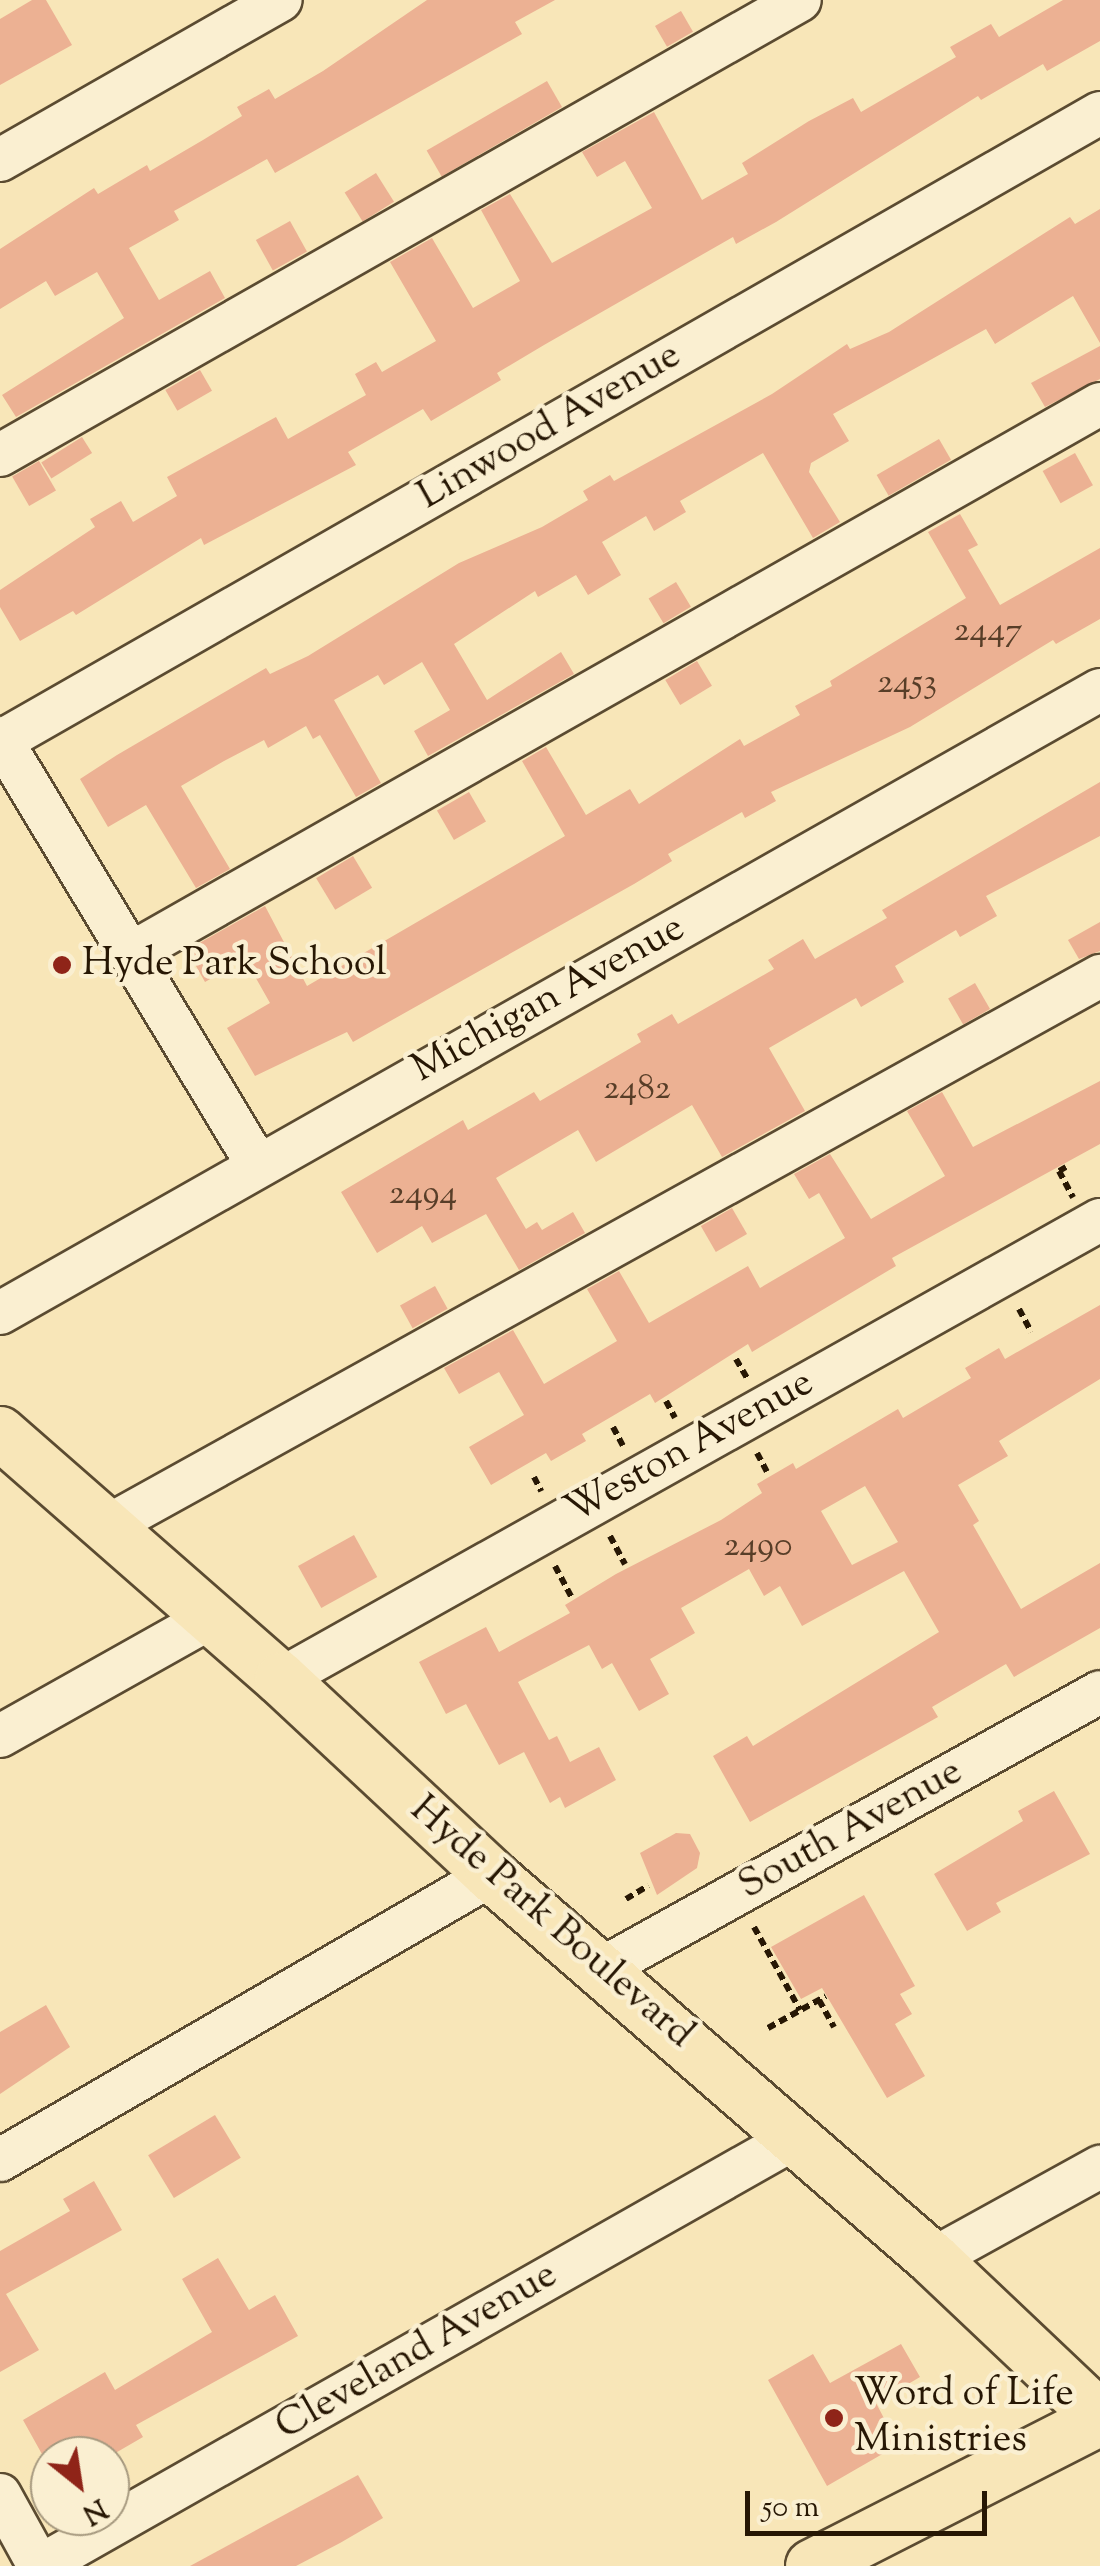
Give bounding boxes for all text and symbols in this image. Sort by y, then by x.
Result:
street label: Linwood Avenue [410,332,690,522]
house number: 2447 [953,611,1023,653]
house number: 2453 [877,663,937,705]
street label: Michigan Avenue [404,905,694,1095]
place label: Hyde Park School [82,941,387,989]
marker: Hyde Park School [51,954,73,976]
house number: 2482 [603,1069,671,1111]
house number: 2494 [389,1174,457,1216]
street label: Weston Avenue [558,1360,822,1536]
house number: 2490 [723,1526,793,1568]
street label: South Avenue [731,1749,971,1911]
street label: Hyde Park Boulevard [399,1787,703,2059]
street label: Cleveland Avenue [268,2252,566,2452]
place label: Word of Life Ministries [854,2371,1074,2465]
marker: Word of Life Ministries [823,2407,845,2429]
north arrow [30,2436,130,2536]
scale bar [750,2471,992,2533]
text: N [74,2487,114,2533]
text: 50 m [762,2487,819,2530]

